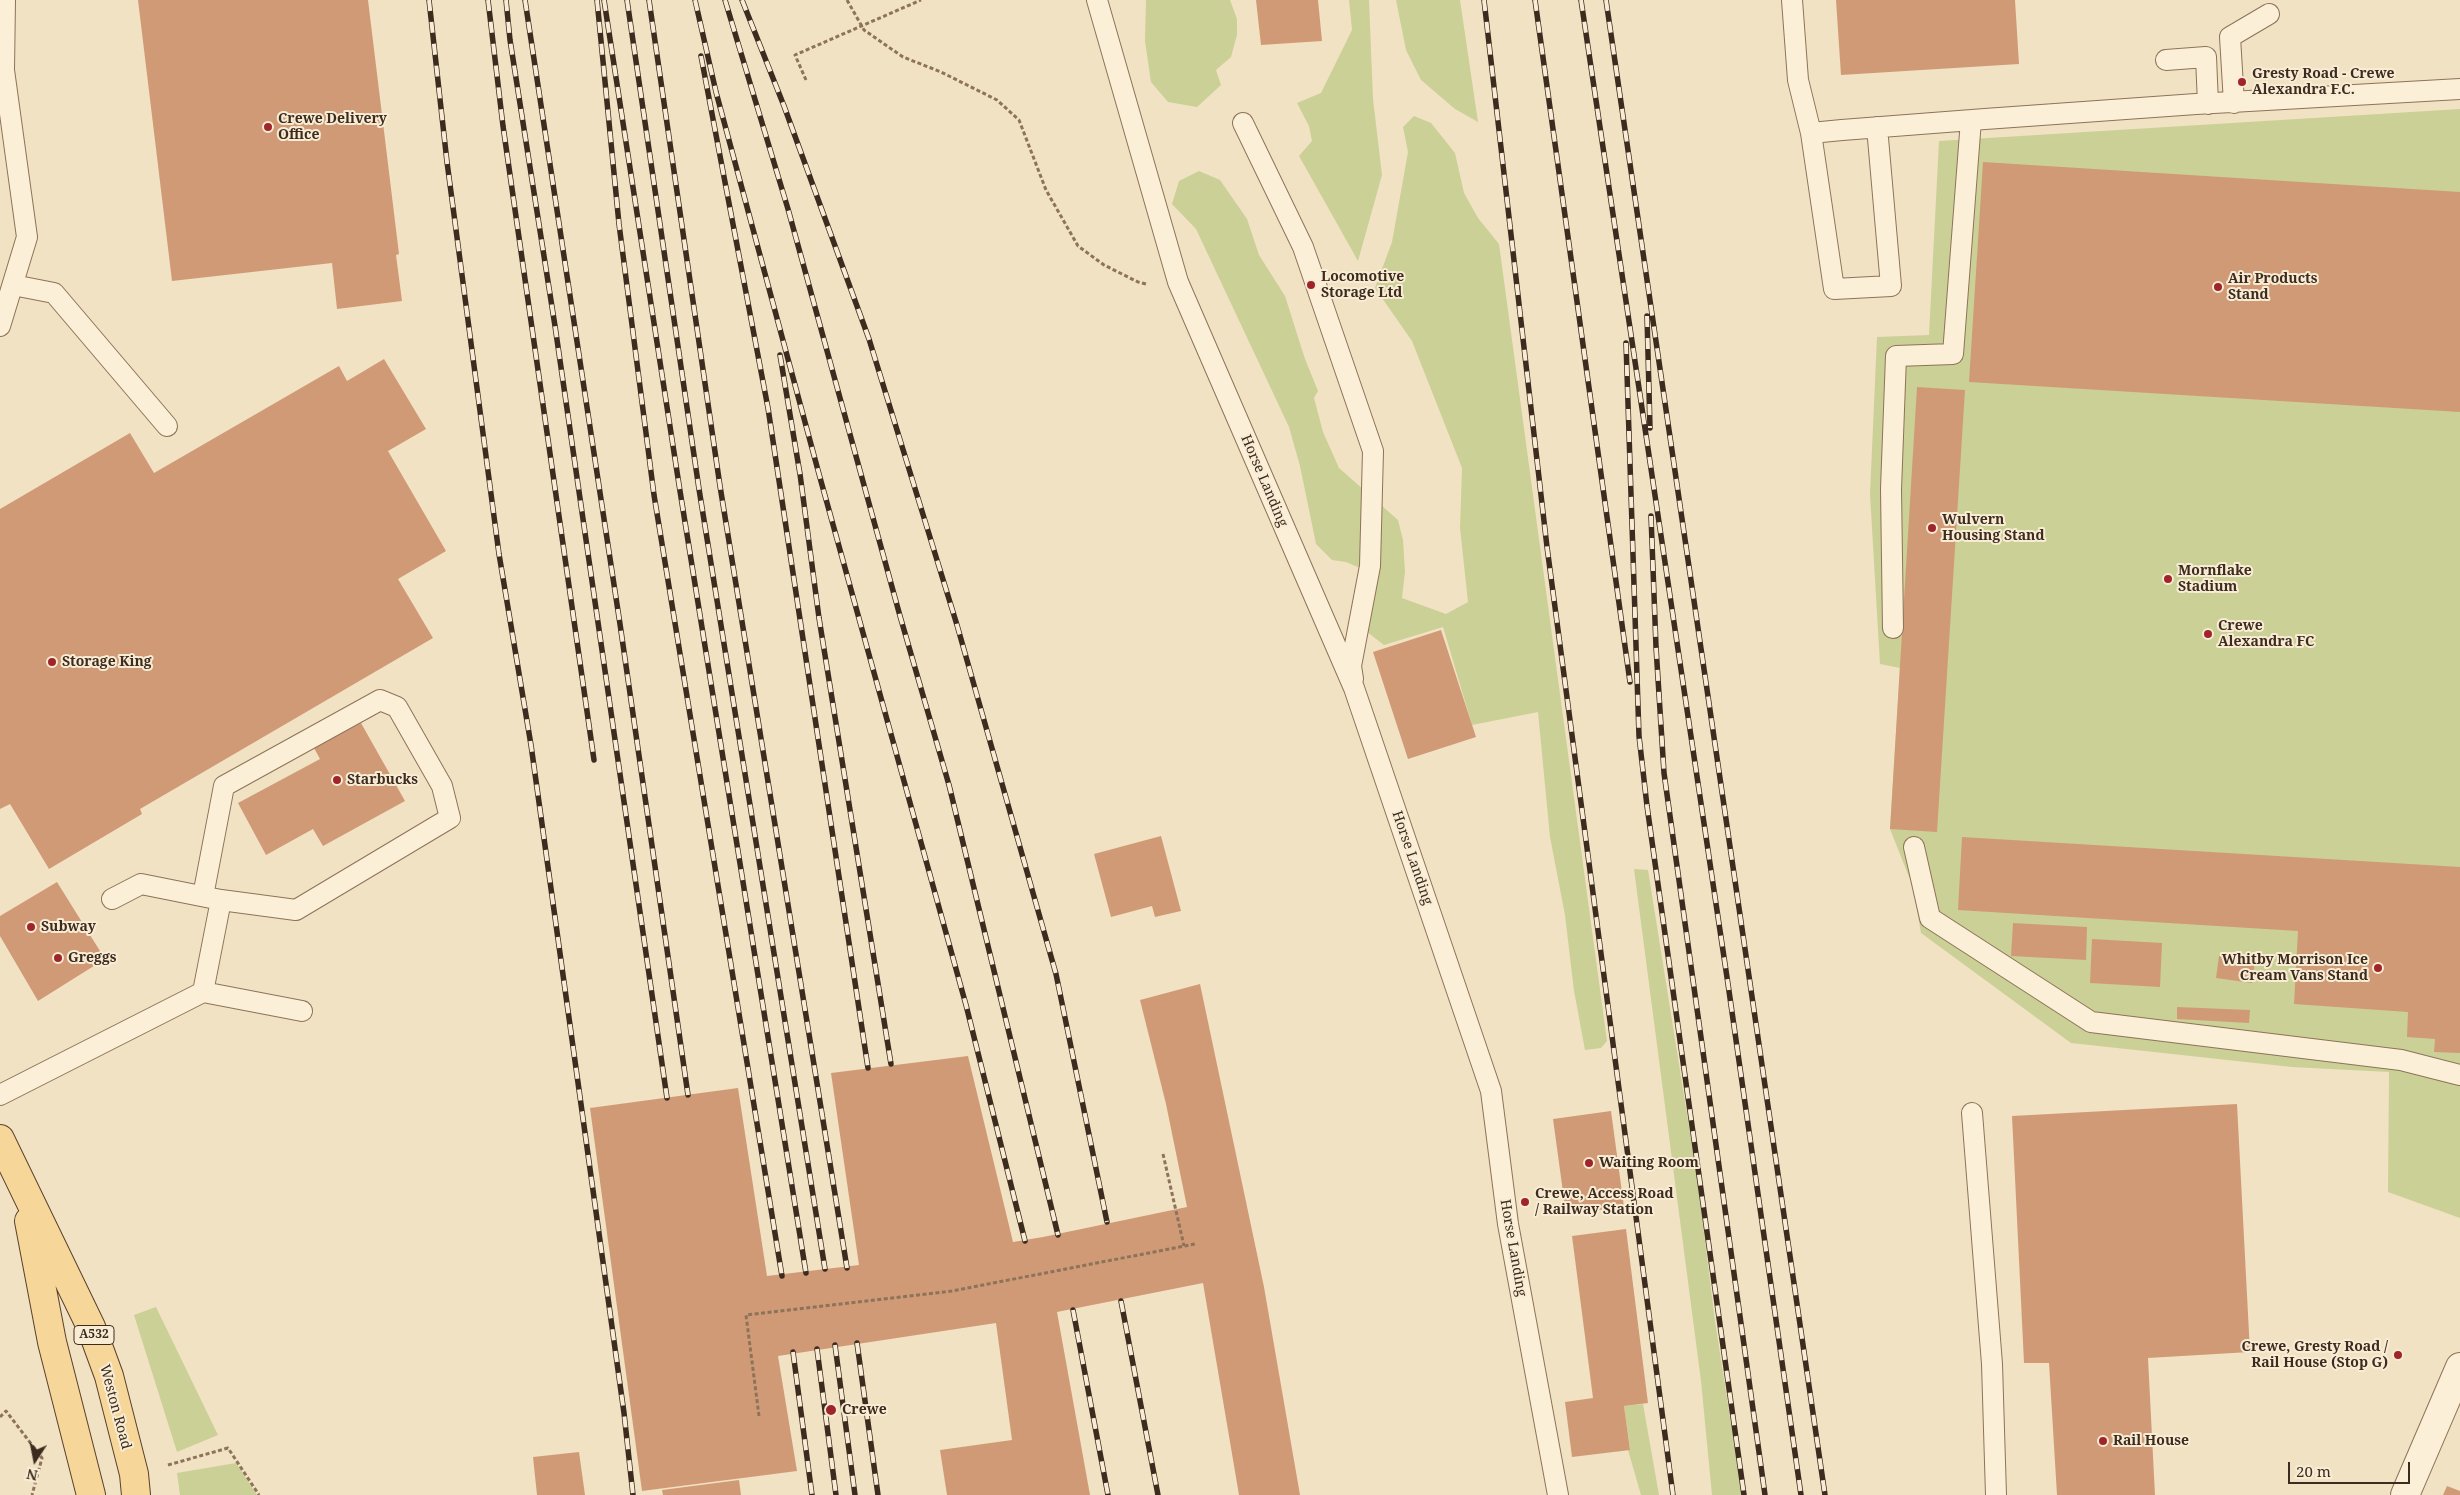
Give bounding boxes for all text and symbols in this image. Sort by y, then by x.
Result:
place label: Gresty Road - Crewe Alexandra F.C. [2252,66,2395,98]
marker: Gresty Road - Crewe Alexandra F.C. [2236,76,2248,88]
place label: Crewe Delivery Office [278,111,387,144]
marker: Crewe Delivery Office [262,121,274,133]
place label: Locomotive Storage Ltd [1321,269,1404,302]
place label: Air Products Stand [2228,271,2317,304]
marker: Locomotive Storage Ltd [1305,279,1317,291]
marker: Air Products Stand [2212,281,2224,293]
street label: Horse Landing [1237,432,1291,530]
place label: Wulvern Housing Stand [1942,512,2044,544]
marker: Wulvern Housing Stand [1926,522,1938,534]
place label: Mornflake Stadium [2178,563,2252,596]
marker: Mornflake Stadium [2162,573,2174,585]
place label: Crewe Alexandra FC [2218,618,2314,650]
marker: Crewe Alexandra FC [2202,628,2214,640]
place label: Storage King [62,654,152,670]
marker: Storage King [46,656,58,668]
place label: Starbucks [347,772,418,788]
marker: Starbucks [331,774,343,786]
street label: Horse Landing [1388,809,1436,907]
place label: Subway [41,919,96,935]
marker: Subway [25,921,37,933]
place label: Greggs [68,950,117,966]
marker: Greggs [52,952,64,964]
place label: Whitby Morrison Ice Cream Vans Stand [2222,952,2368,984]
marker: Whitby Morrison Ice Cream Vans Stand [2372,962,2384,974]
place label: Waiting Room [1599,1155,1699,1171]
marker: Waiting Room [1583,1157,1595,1169]
place label: Crewe, Access Road / Railway Station [1535,1186,1674,1218]
marker: Crewe, Access Road / Railway Station [1519,1196,1531,1208]
street label: Horse Landing [1496,1198,1530,1298]
road number: A532 [74,1326,114,1344]
place label: Crewe, Gresty Road / Rail House (Stop G) [2242,1339,2388,1371]
marker: Crewe, Gresty Road / Rail House (Stop G) [2392,1349,2404,1361]
street label: Weston Road [96,1363,134,1451]
place label: Crewe [842,1402,887,1418]
marker: Crewe [824,1403,838,1417]
place label: Rail House [2113,1433,2189,1449]
north arrow [10,1435,60,1485]
marker: Rail House [2097,1435,2109,1447]
scale bar [2290,1452,2412,1484]
text: 20 m [2296,1461,2331,1481]
text: N [25,1465,39,1486]

